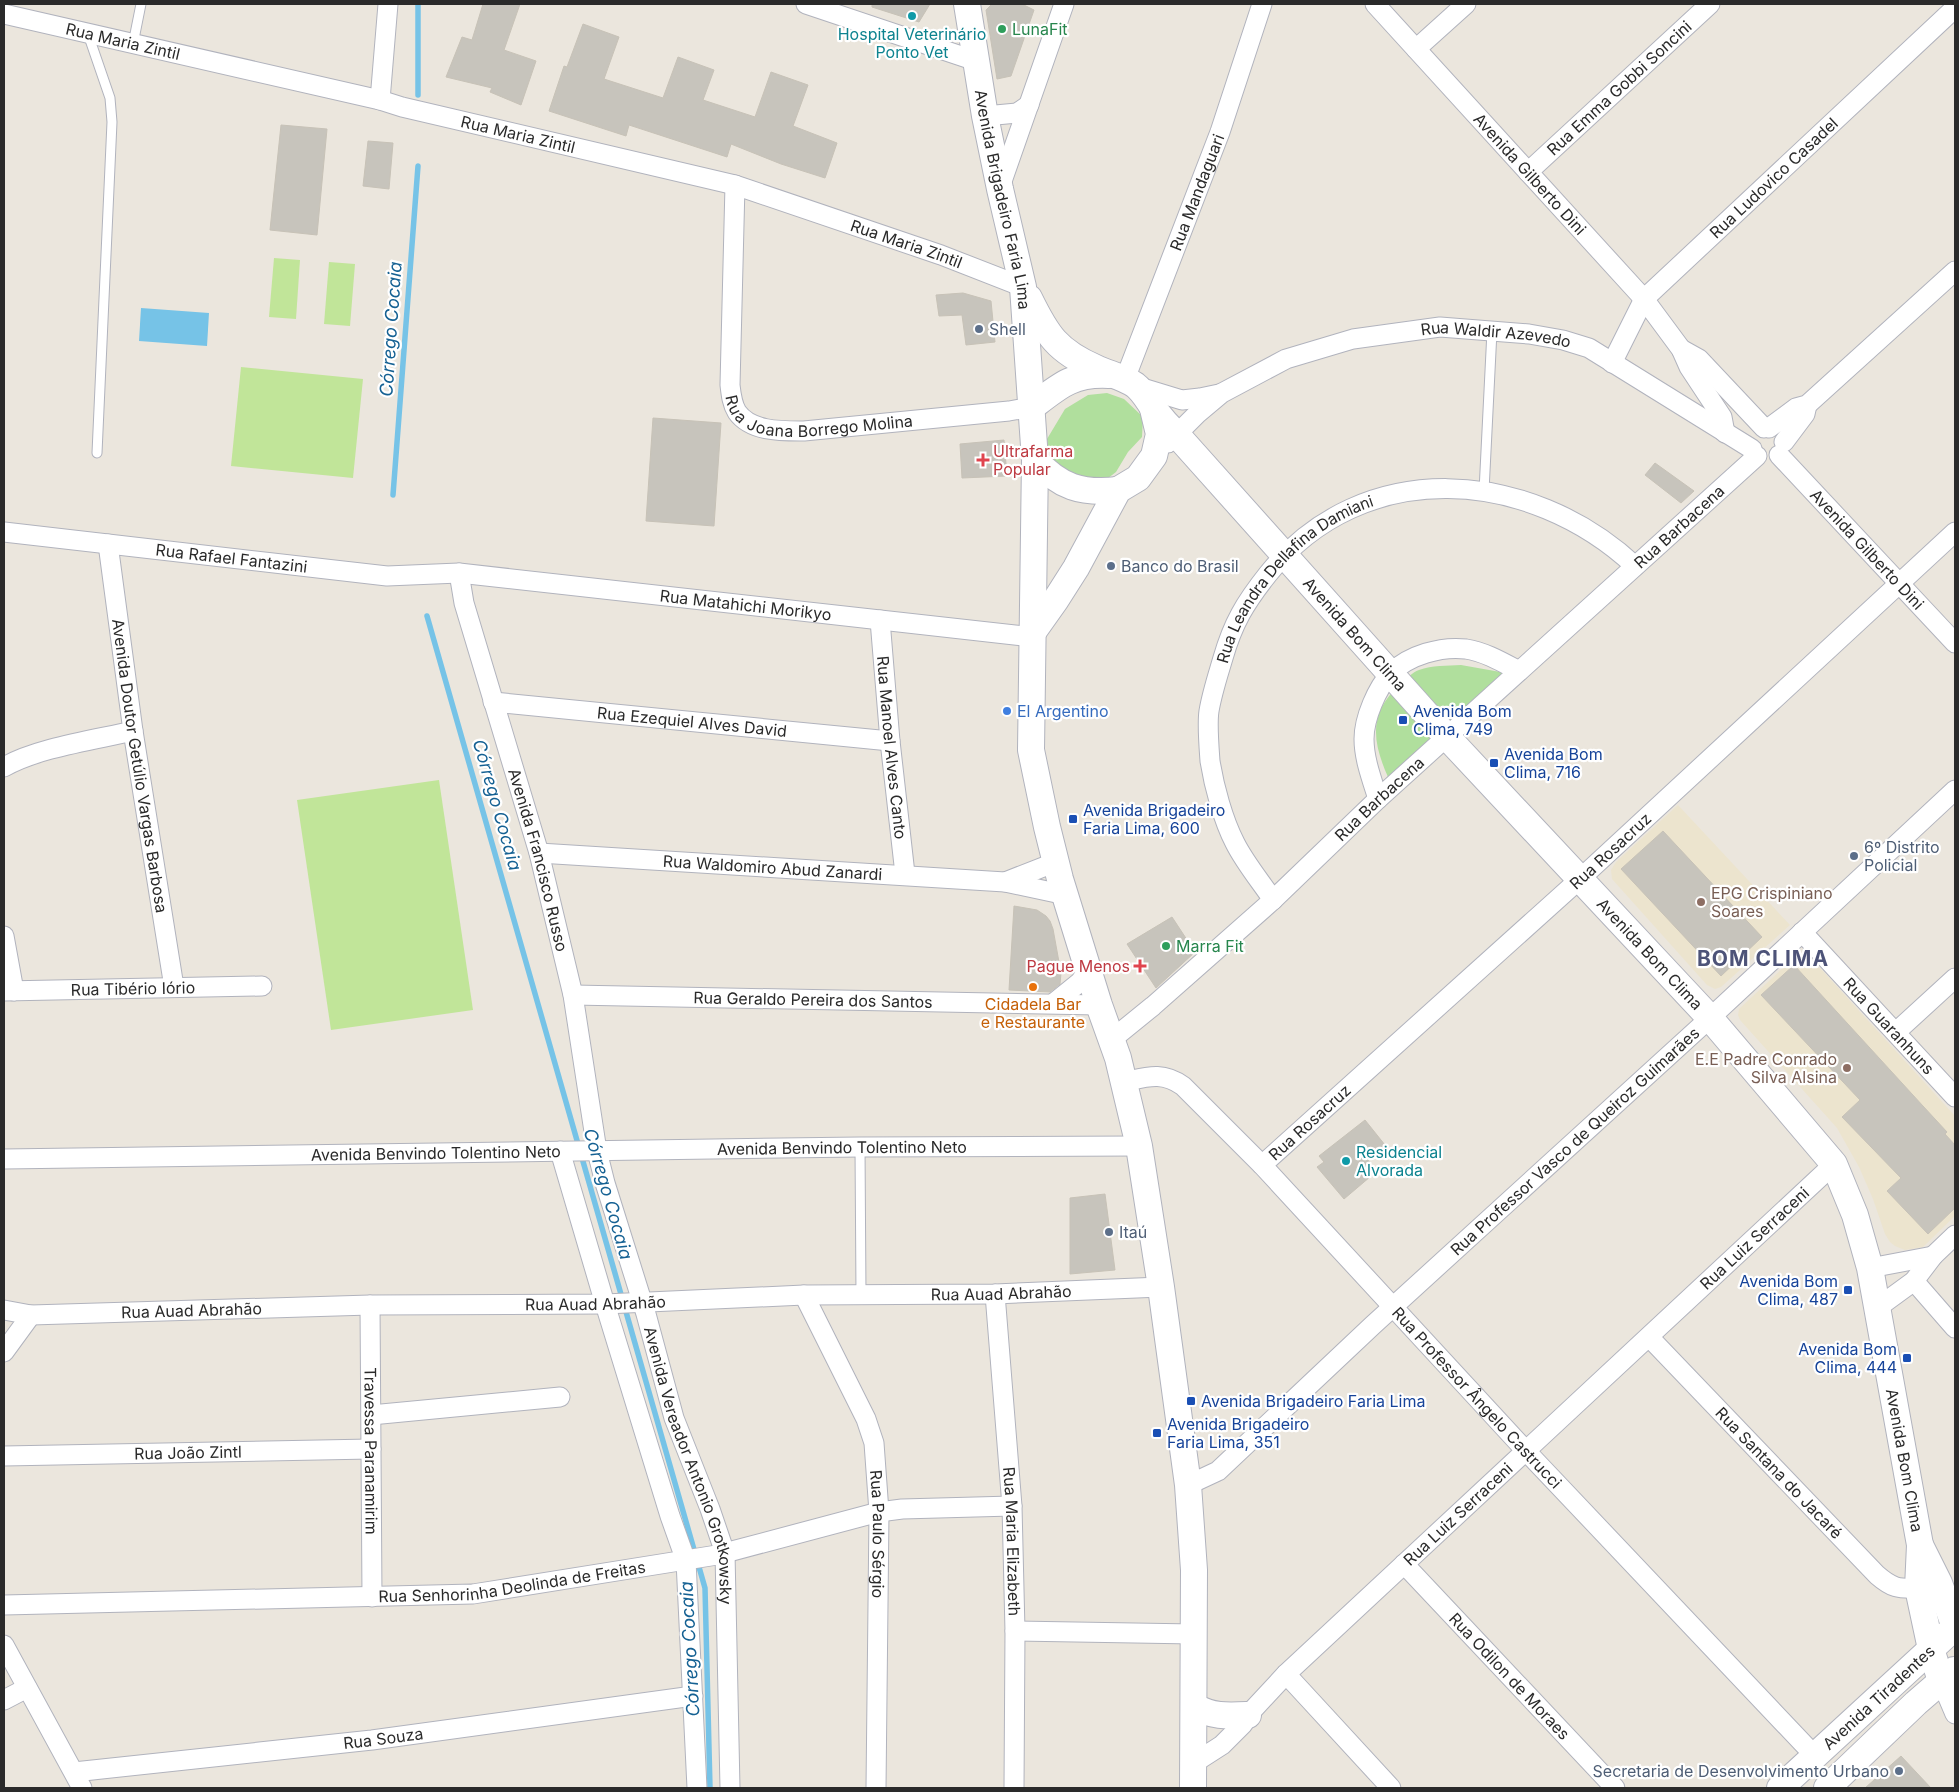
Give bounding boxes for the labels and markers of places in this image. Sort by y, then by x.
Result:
marker: Hospital Veterinário Ponto Vet [906,10,918,22]
place label: LunaFit [1012,19,1068,39]
marker: LunaFit [996,23,1008,35]
place label: Hospital Veterinário Ponto Vet [838,24,986,62]
place label: Shell [989,319,1026,339]
marker: Shell [973,323,985,335]
place label: Ultrafarma Popular [993,441,1073,479]
marker: Ultrafarma Popular [977,454,989,466]
place label: Banco do Brasil [1121,556,1239,576]
marker: Banco do Brasil [1105,560,1117,572]
place label: El Argentino [1017,701,1109,721]
place label: Avenida Bom Clima, 749 [1413,701,1512,739]
marker: El Argentino [1001,705,1013,717]
marker: Avenida Bom Clima, 749 [1397,714,1409,726]
place label: Avenida Bom Clima, 716 [1504,744,1603,782]
marker: Avenida Bom Clima, 716 [1488,757,1500,769]
place label: Avenida Brigadeiro Faria Lima, 600 [1083,800,1225,838]
marker: Avenida Brigadeiro Faria Lima, 600 [1067,813,1079,825]
place label: 6º Distrito Policial [1864,837,1940,875]
marker: 6º Distrito Policial [1848,850,1860,862]
place label: EPG Crispiniano Soares [1711,883,1833,921]
marker: EPG Crispiniano Soares [1695,896,1707,908]
place label: Marra Fit [1176,936,1244,956]
marker: Marra Fit [1160,940,1172,952]
place label: Pague Menos [1026,956,1130,976]
marker: Pague Menos [1134,960,1146,972]
marker: Cidadela Bar e Restaurante [1027,981,1039,993]
place label: Cidadela Bar e Restaurante [981,994,1085,1032]
place label: E.E Padre Conrado Silva Alsina [1695,1049,1837,1087]
marker: E.E Padre Conrado Silva Alsina [1841,1062,1853,1074]
place label: Residencial Alvorada [1356,1142,1442,1180]
marker: Residencial Alvorada [1340,1155,1352,1167]
place label: Itaú [1119,1222,1147,1242]
marker: Itaú [1103,1226,1115,1238]
place label: Avenida Bom Clima, 487 [1739,1271,1838,1309]
marker: Avenida Bom Clima, 487 [1842,1284,1854,1296]
place label: Avenida Bom Clima, 444 [1798,1339,1897,1377]
marker: Avenida Bom Clima, 444 [1901,1352,1913,1364]
place label: Avenida Brigadeiro Faria Lima [1201,1391,1425,1411]
marker: Avenida Brigadeiro Faria Lima [1185,1395,1197,1407]
place label: Avenida Brigadeiro Faria Lima, 351 [1167,1414,1309,1452]
marker: Avenida Brigadeiro Faria Lima, 351 [1151,1427,1163,1439]
place label: Secretaria de Desenvolvimento Urbano [1593,1761,1889,1781]
marker: Secretaria de Desenvolvimento Urbano [1893,1765,1905,1777]

